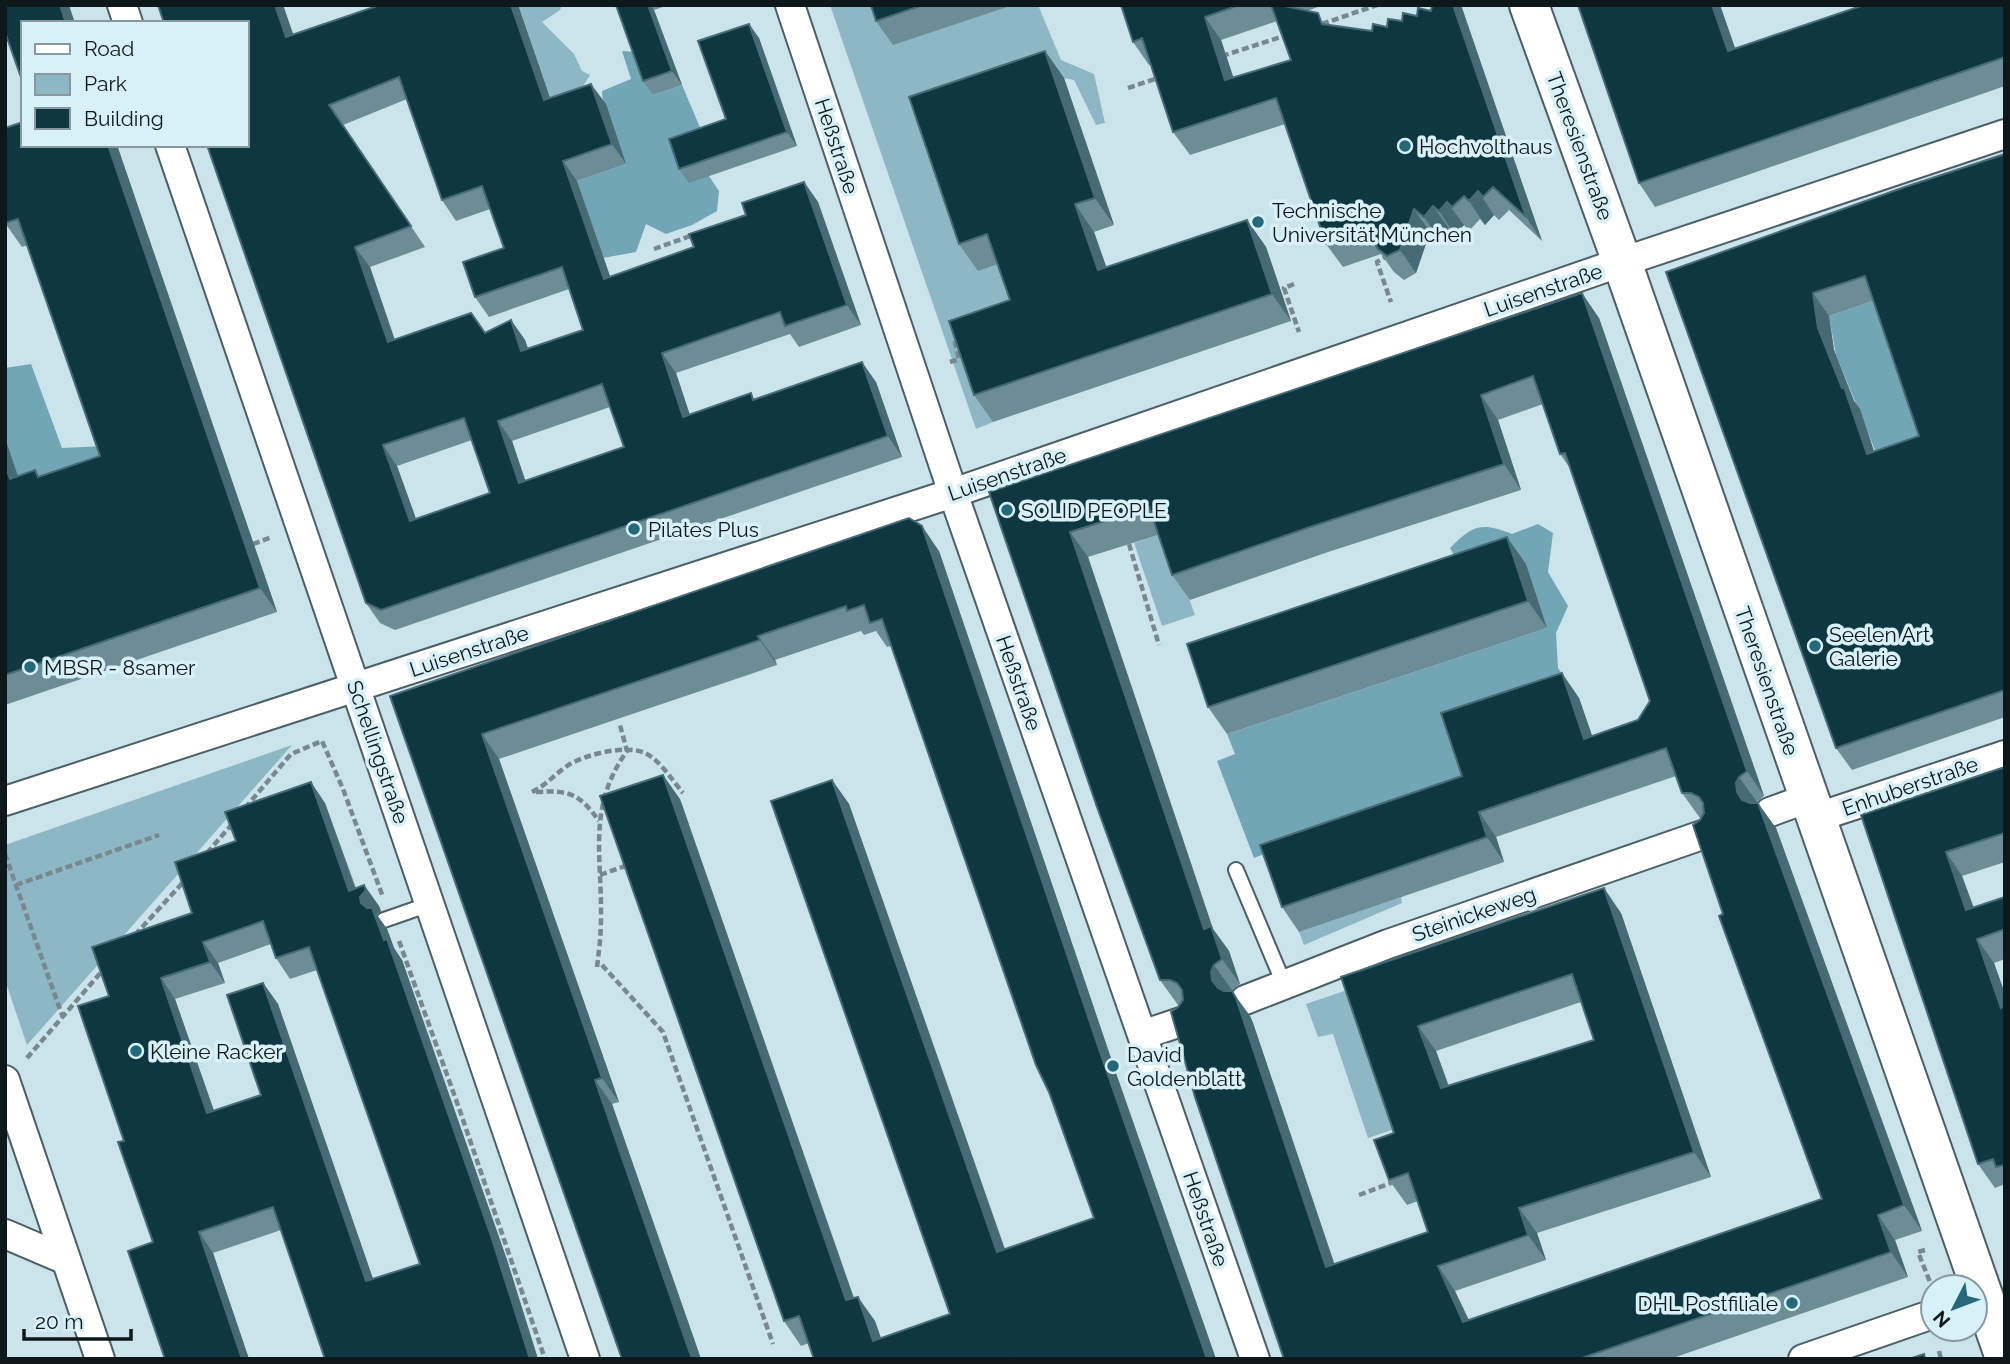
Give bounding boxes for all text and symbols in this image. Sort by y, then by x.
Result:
legend [21,21,248,147]
text: Road [84,36,134,61]
street label: Theresienstraße [1542,68,1618,224]
text: Park [84,71,127,96]
street label: Heßstraße [810,95,864,197]
text: Building [84,106,164,131]
place label: Hochvolthaus [1419,134,1553,159]
marker: Hochvolthaus [1397,138,1413,154]
place label: Technische Universität München [1272,198,1472,247]
marker: Technische Universität München [1250,214,1266,230]
street label: Luisenstraße [1480,258,1606,322]
street label: Luisenstraße [944,442,1070,506]
place label: SOLID PEOPLE [1021,498,1167,523]
marker: SOLID PEOPLE [999,502,1015,518]
place label: Pilates Plus [648,517,759,542]
marker: Pilates Plus [626,521,642,537]
street label: Theresienstraße [1730,603,1804,759]
street label: Luisenstraße [406,620,532,682]
place label: Seelen Art Galerie [1829,622,1930,671]
street label: Heßstraße [991,632,1047,734]
marker: Seelen Art Galerie [1807,638,1823,654]
place label: MBSR - 8samer [44,655,196,680]
marker: MBSR - 8samer [22,659,38,675]
street label: Schellingstraße [342,677,414,827]
street label: Enhuberstraße [1839,751,1981,821]
street label: Steinickeweg [1409,881,1539,947]
place label: Kleine Racker [150,1039,283,1064]
place label: David Goldenblatt [1127,1042,1242,1091]
marker: Kleine Racker [128,1043,144,1059]
marker: David Goldenblatt [1105,1058,1121,1074]
street label: Heßstraße [1178,1168,1234,1270]
north arrow [1919,1273,1989,1343]
place label: DHL Postfiliale [1638,1291,1778,1316]
marker: DHL Postfiliale [1784,1295,1800,1311]
scale bar [24,1298,131,1342]
text: N [1928,1307,1954,1332]
text: 20 m [35,1309,83,1334]

